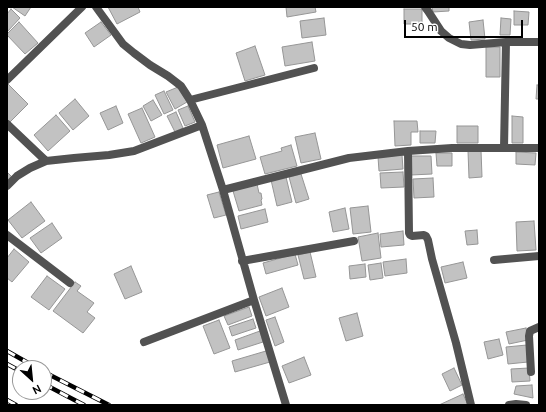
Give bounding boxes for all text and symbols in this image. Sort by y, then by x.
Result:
scale bar [406,12,525,38]
text: 50 m [411,20,438,33]
north arrow [12,360,52,400]
text: N [31,383,43,397]

